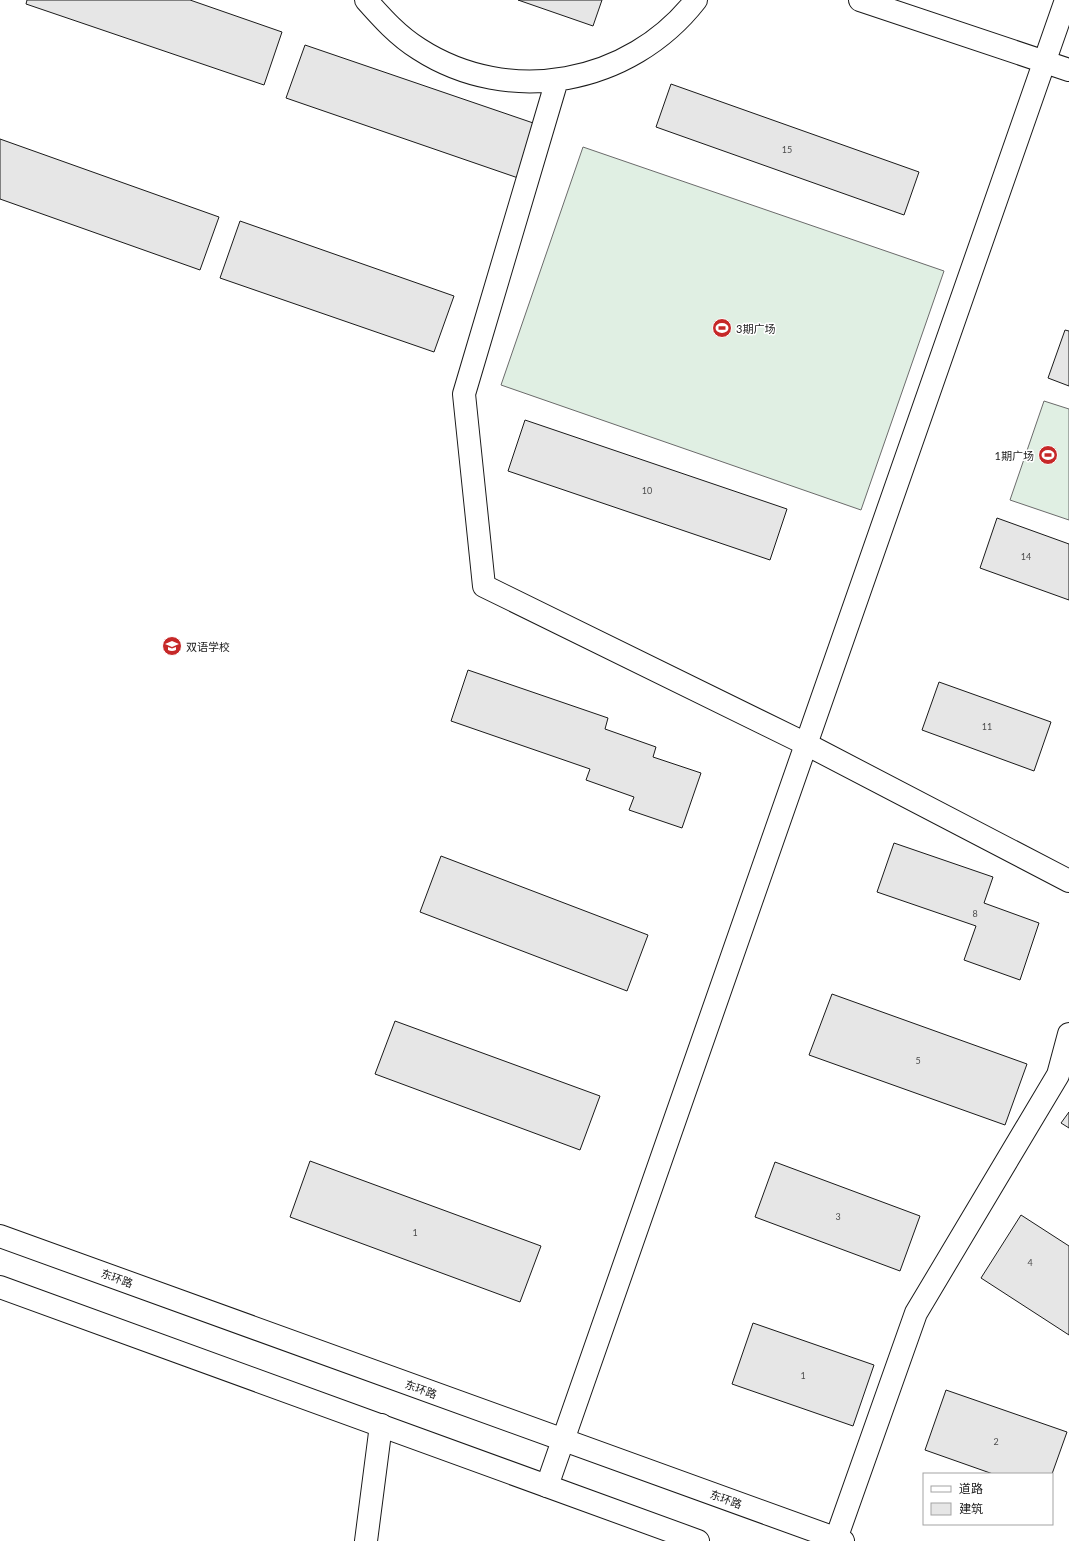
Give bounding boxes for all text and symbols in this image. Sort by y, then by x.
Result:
house number: 15 [782,144,792,155]
sports icon: 3期广场 [711,317,733,339]
place label: 3期广场 [736,322,775,335]
sports icon: 1期广场 [1037,444,1059,466]
place label: 1期广场 [995,449,1034,462]
house number: 10 [642,485,652,496]
house number: 14 [1021,551,1031,562]
school or university icon: 双语学校 [161,635,183,657]
place label: 双语学校 [186,640,230,653]
house number: 11 [982,721,992,732]
house number: 8 [972,908,978,919]
house number: 5 [915,1055,921,1066]
house number: 3 [835,1211,841,1222]
house number: 1 [412,1227,418,1238]
house number: 4 [1027,1257,1033,1268]
street label: 东环路 [99,1266,135,1290]
house number: 1 [800,1370,806,1381]
street label: 东环路 [403,1377,439,1401]
house number: 2 [993,1436,999,1447]
legend [923,1473,1053,1525]
text: 道路 [959,1481,983,1496]
street label: 东环路 [708,1487,744,1511]
text: 建筑 [959,1501,983,1516]

